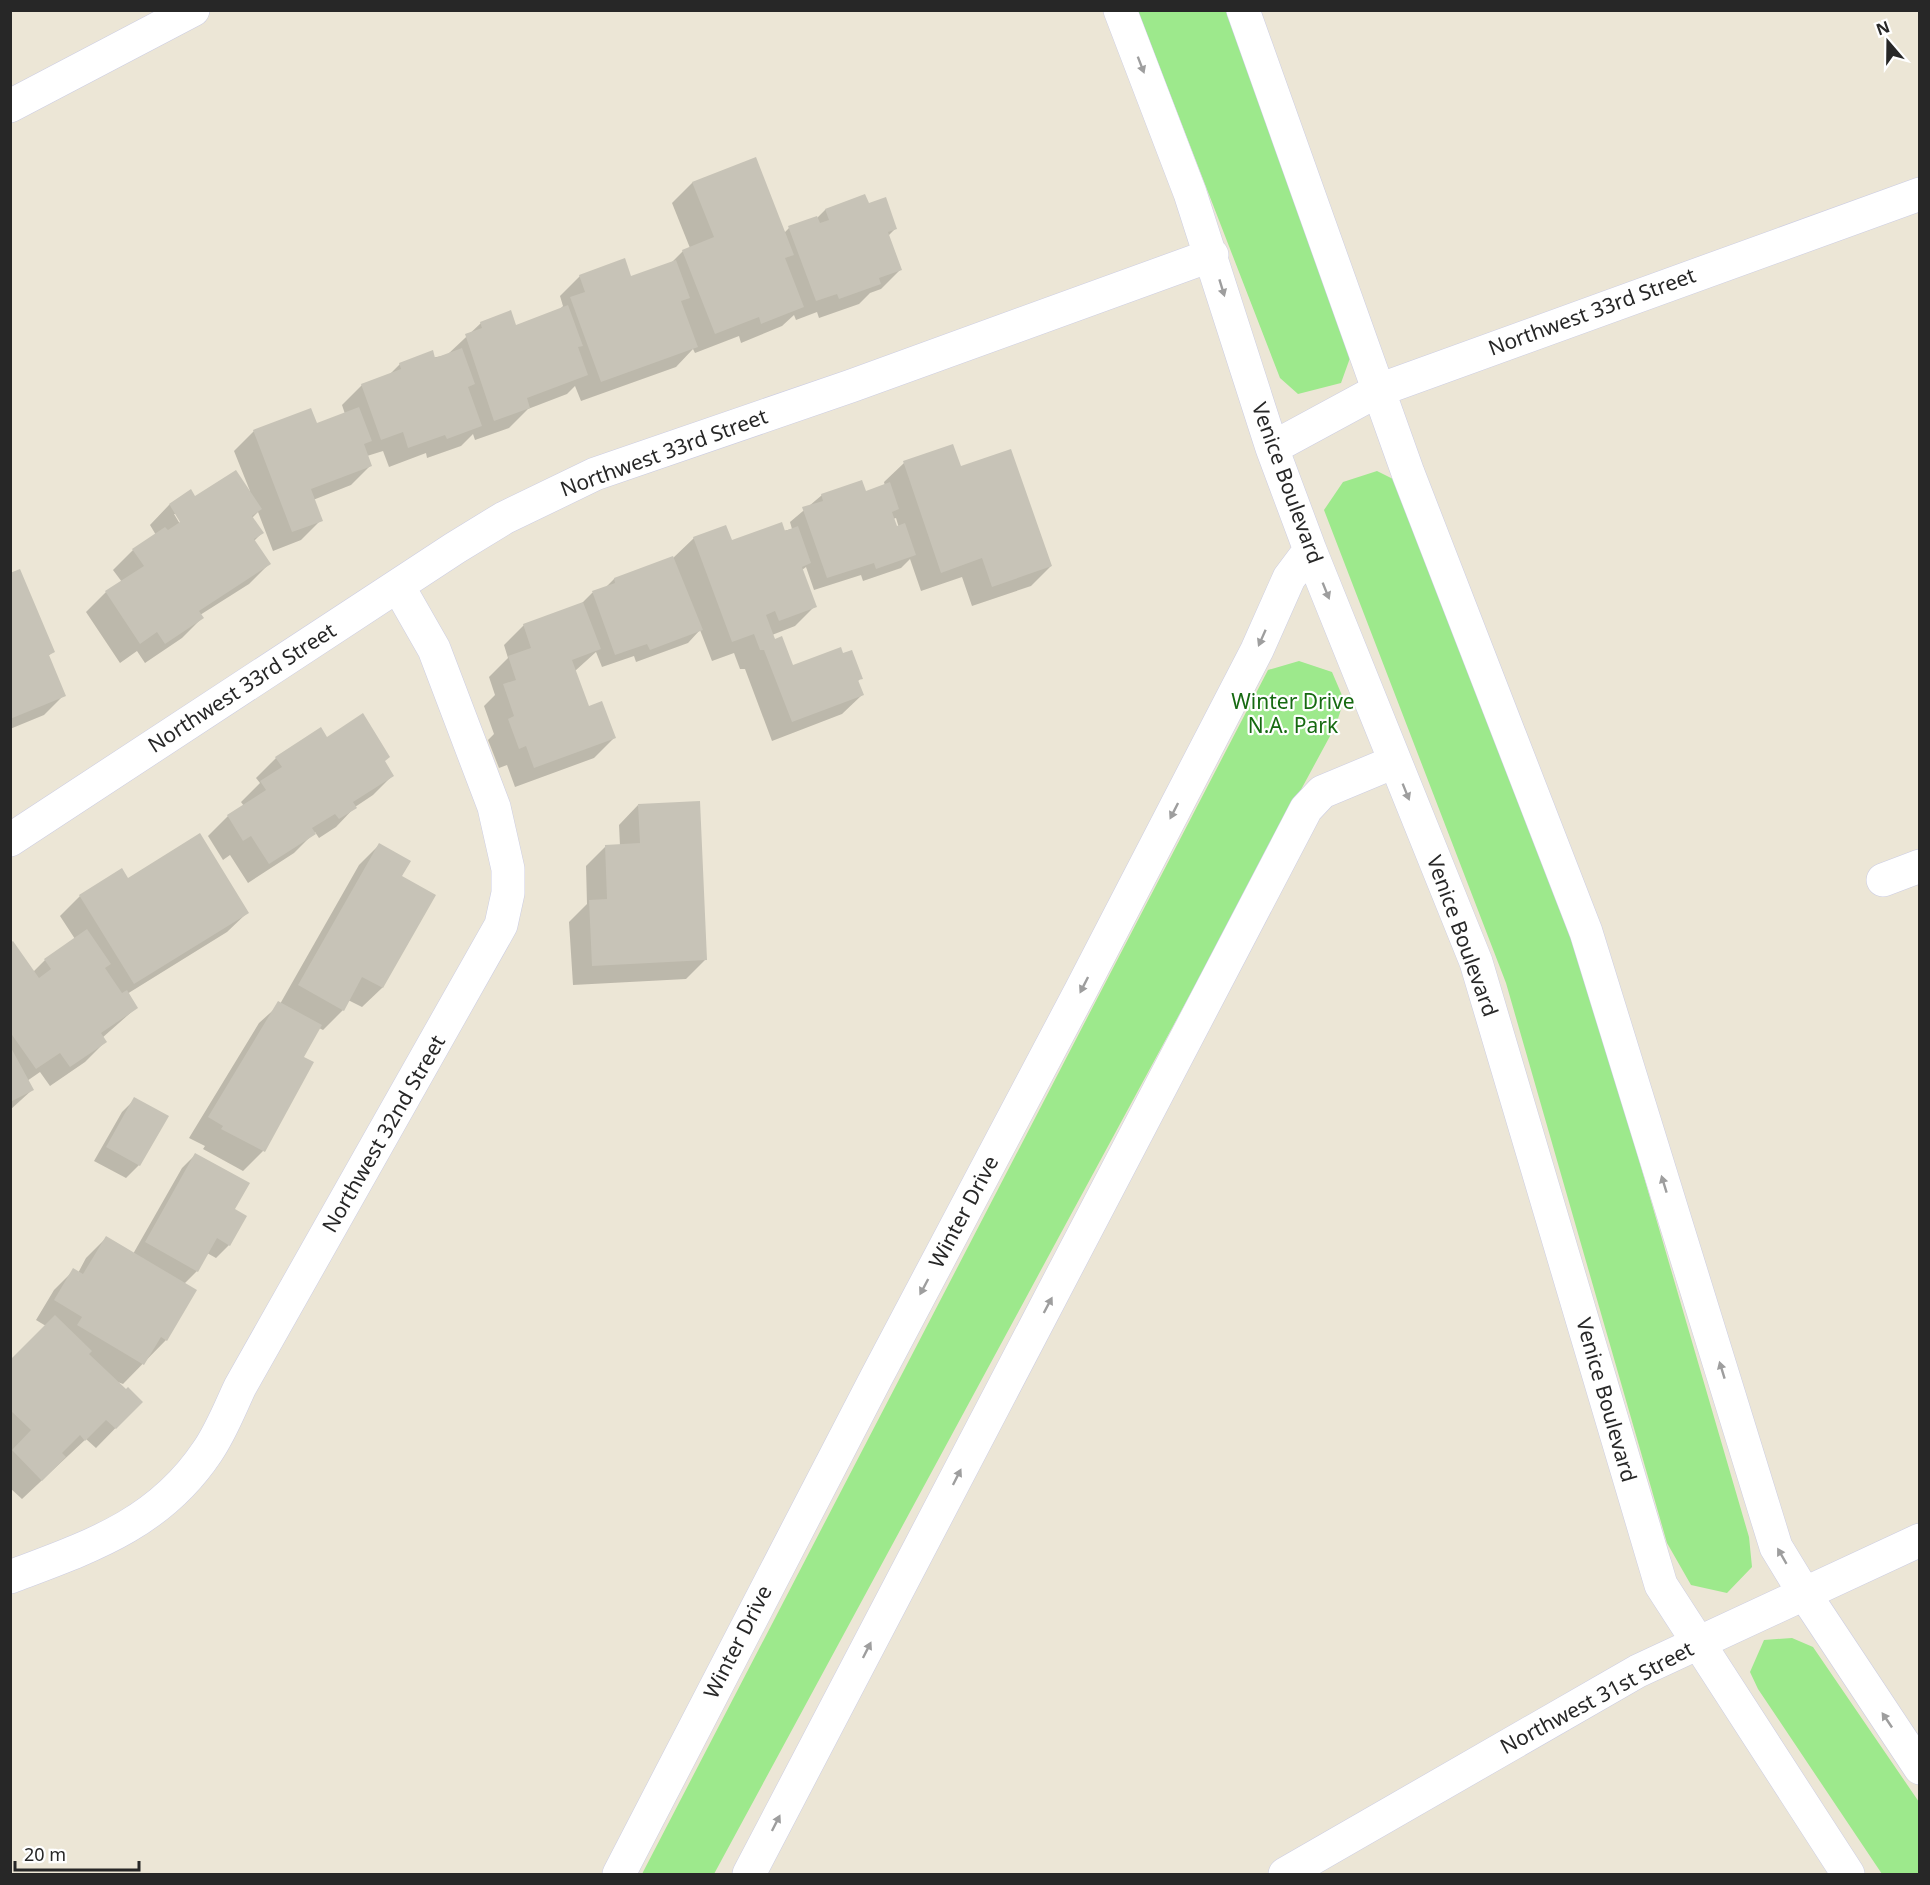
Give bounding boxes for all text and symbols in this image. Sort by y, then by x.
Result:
north arrow [1858,12,1918,72]
text: N [1873,15,1893,40]
one-way arrow [1137,56,1146,74]
street label: Northwest 33rd Street [1484,260,1700,362]
one-way arrow [1218,279,1227,297]
street label: Venice Boulevard [1246,398,1330,567]
street label: Northwest 33rd Street [556,401,772,503]
one-way arrow [1322,582,1332,600]
street label: Northwest 33rd Street [142,616,341,758]
one-way arrow [1258,629,1267,646]
park label: Winter Drive N.A. Park [1231,687,1355,739]
one-way arrow [1402,783,1411,801]
one-way arrow [1169,803,1178,820]
street label: Venice Boulevard [1421,851,1505,1020]
one-way arrow [1079,976,1089,993]
street label: Northwest 32nd Street [315,1029,451,1237]
street label: Winter Drive [922,1150,1004,1273]
one-way arrow [1659,1175,1668,1193]
one-way arrow [919,1279,929,1296]
one-way arrow [1043,1296,1053,1313]
street label: Venice Boulevard [1570,1314,1644,1485]
one-way arrow [1717,1361,1726,1379]
one-way arrow [952,1468,962,1485]
one-way arrow [1776,1548,1787,1564]
street label: Winter Drive [697,1580,778,1703]
street label: Northwest 31st Street [1495,1634,1698,1760]
one-way arrow [862,1641,872,1658]
one-way arrow [1881,1712,1893,1728]
one-way arrow [771,1814,781,1831]
scale bar [15,1834,140,1872]
text: 20 m [24,1842,66,1866]

